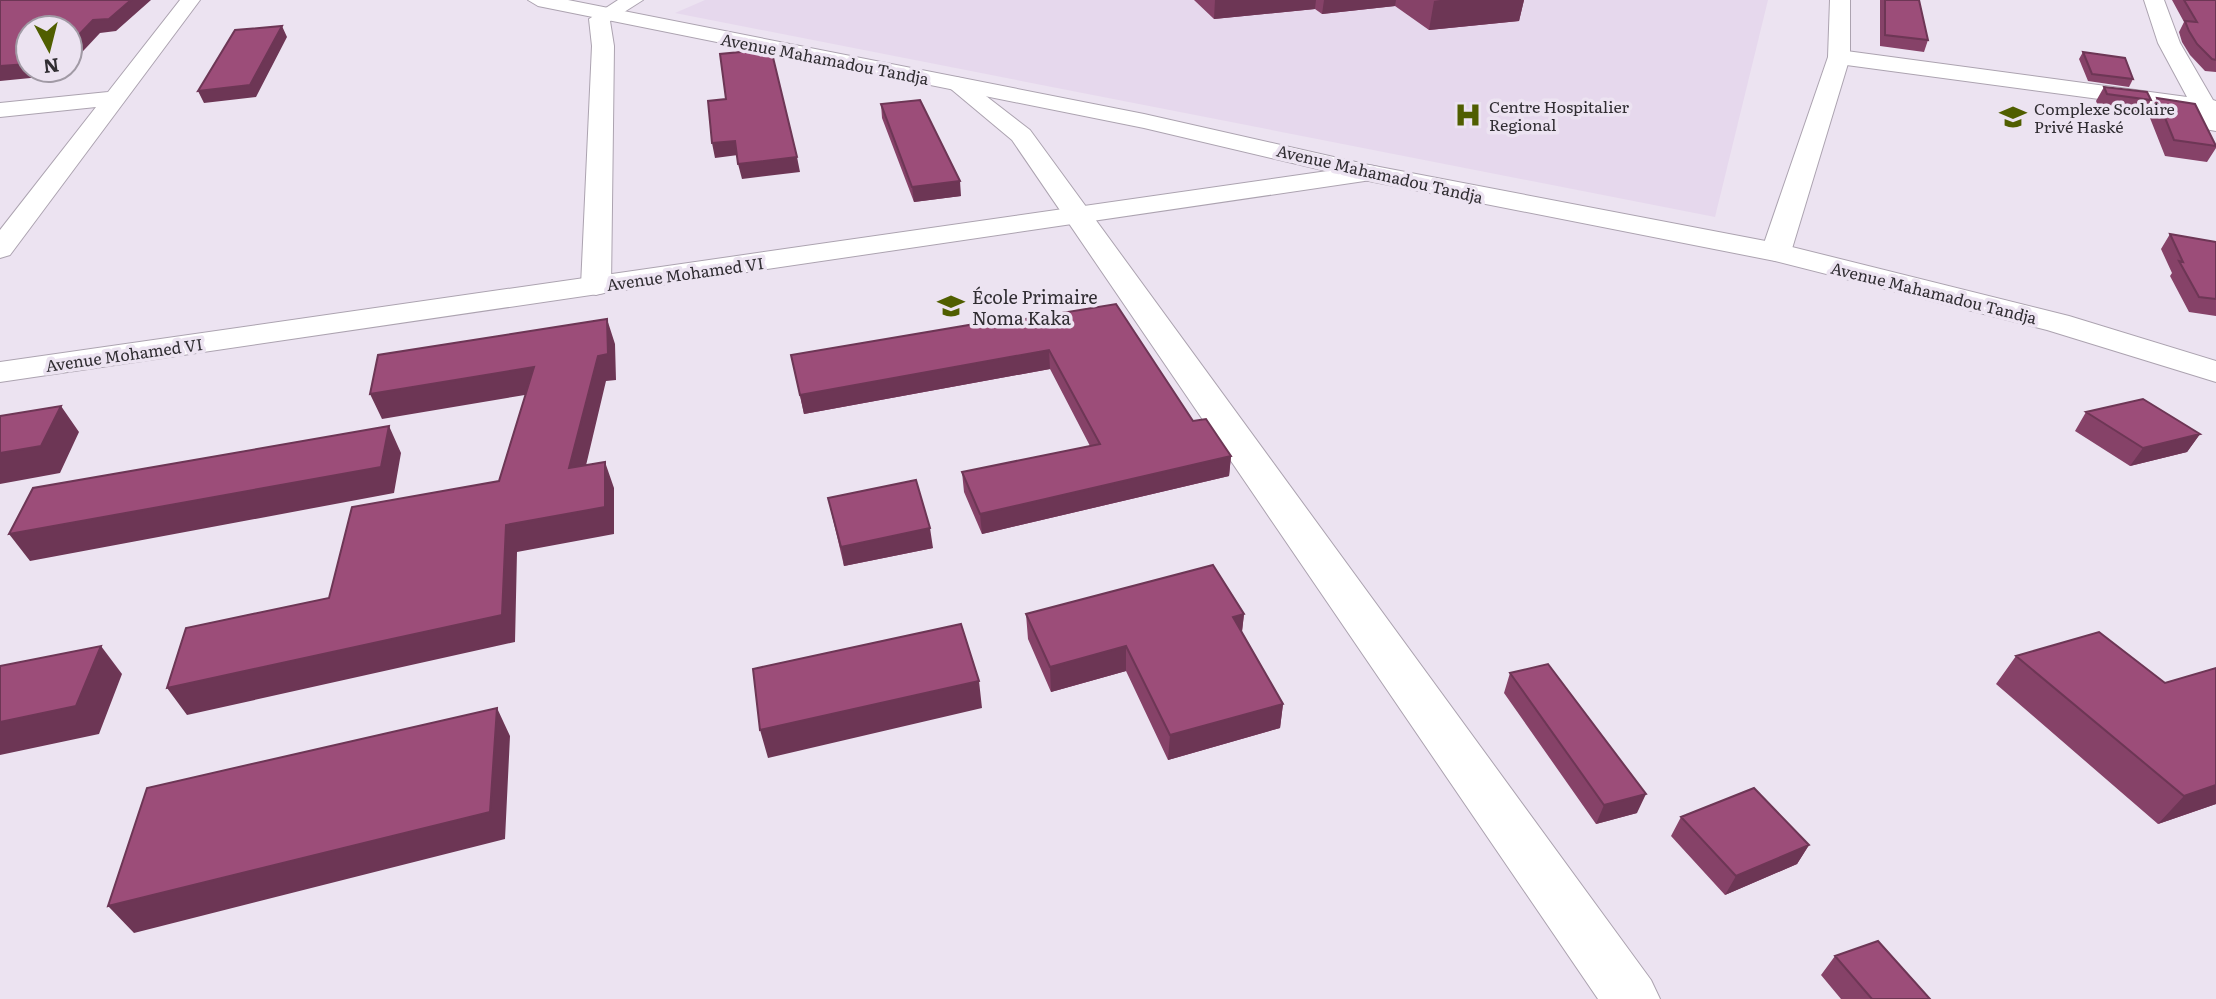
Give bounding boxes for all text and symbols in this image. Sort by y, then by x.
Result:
north arrow [14,14,84,84]
street label: Avenue Mahamadou Tandja [719,26,931,90]
text: N [42,52,61,82]
place label: Centre Hospitalier Regional [1489,94,1630,136]
place label: Complexe Scolaire Privé Haské [2034,96,2175,138]
hospital icon: Centre Hospitalier Regional [1453,100,1483,130]
school or university icon: Complexe Scolaire Privé Haské [1998,102,2028,132]
street label: Avenue Mahamadou Tandja [1274,138,1486,209]
street label: Avenue Mohamed VI [605,250,765,296]
street label: Avenue Mahamadou Tandja [1829,255,2040,329]
place label: École Primaire Noma Kaka [972,283,1098,331]
school or university icon: École Primaire Noma Kaka [936,291,966,321]
street label: Avenue Mohamed VI [44,331,204,377]

